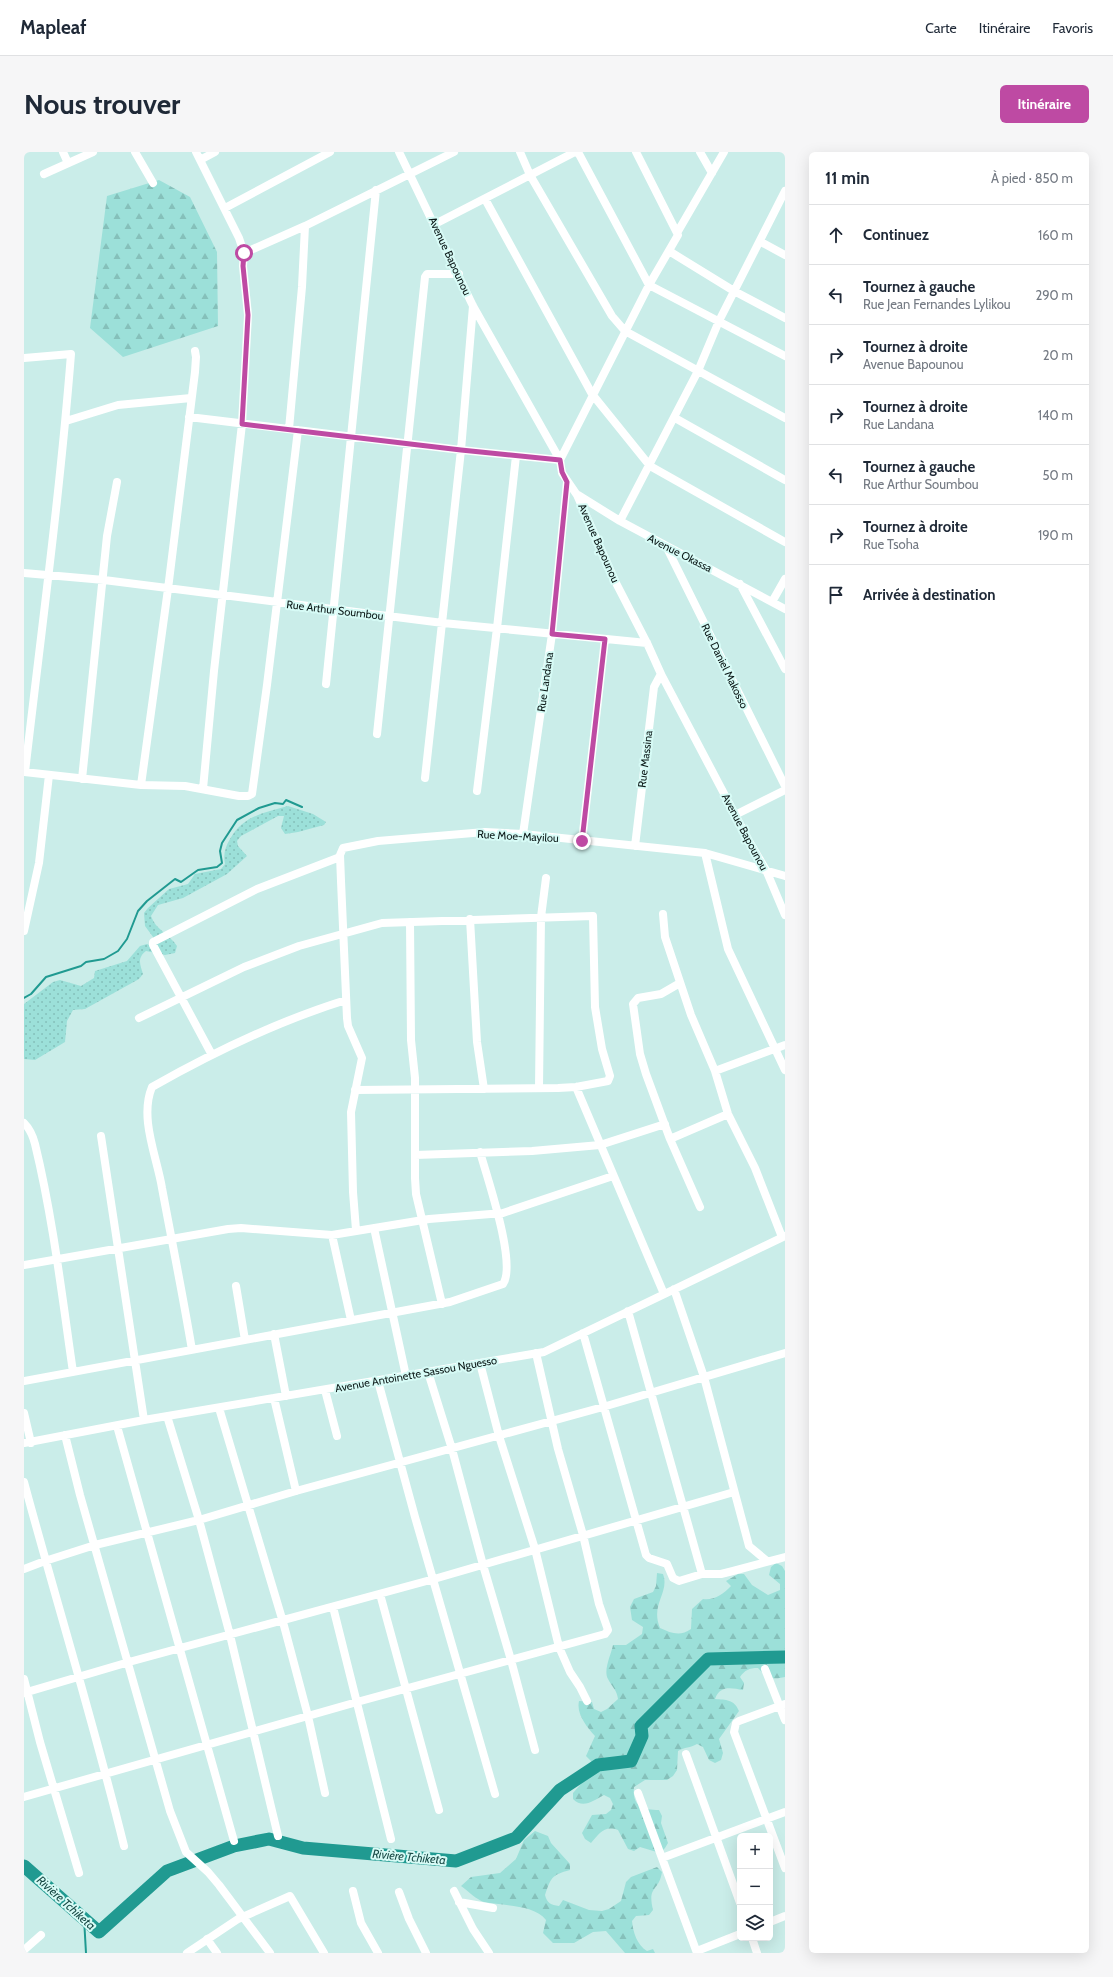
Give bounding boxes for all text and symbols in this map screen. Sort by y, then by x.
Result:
text: Mapleaf [20,16,87,39]
text: Carte [925,19,957,37]
text: Itinéraire [979,19,1030,37]
text: Favoris [1052,19,1093,37]
button: Itinéraire [1000,85,1089,123]
text: Nous trouver [24,87,180,121]
text: 11 min [825,168,870,188]
text: À pied · 850 m [991,170,1073,186]
street label: Avenue Bapounou [426,214,474,298]
icon: ahead [825,224,847,246]
text: Continuez [863,226,929,244]
text: 160 m [1038,227,1073,243]
route start [235,244,253,262]
text: Tournez à gauche [863,278,975,296]
icon: left [825,284,847,306]
text: 290 m [1035,287,1073,303]
text: Rue Jean Fernandes Lylikou [863,296,1011,312]
text: Tournez à droite [863,338,968,356]
icon: right [825,344,847,366]
text: 20 m [1043,347,1073,363]
text: Avenue Bapounou [863,356,964,372]
text: Tournez à droite [863,398,968,416]
icon: right [825,404,847,426]
text: 140 m [1038,407,1073,423]
text: Rue Landana [863,416,934,432]
text: Tournez à gauche [863,458,975,476]
icon: left [825,464,847,486]
text: 50 m [1043,467,1073,483]
text: Rue Arthur Soumbou [863,476,979,492]
street label: Avenue Bapounou [575,501,623,585]
text: Tournez à droite [863,518,968,536]
icon: right [825,524,847,546]
text: 190 m [1038,527,1073,543]
street label: Avenue Okassa [645,531,715,576]
text: Rue Tsoha [863,536,919,552]
icon: arrive [825,584,847,606]
text: Arrivée à destination [863,586,995,604]
street label: Rue Arthur Soumbou [286,597,385,623]
street label: Rue Daniel Makosso [698,621,752,711]
street label: Rue Landana [534,651,556,713]
street label: Rue Massina [635,729,656,788]
street label: Avenue Bapounou [719,791,771,873]
street label: Rue Moe-Mayilou [477,827,559,845]
route end [573,832,591,850]
street label: Avenue Antoinette Sassou Nguesso [334,1353,498,1395]
map controls [737,1833,773,1941]
button: + [737,1833,773,1869]
water label: Rivière Tchiketa [372,1846,446,1867]
button: − [737,1869,773,1905]
water label: Rivière Tchiketa [34,1872,99,1933]
button: layers [737,1905,773,1941]

